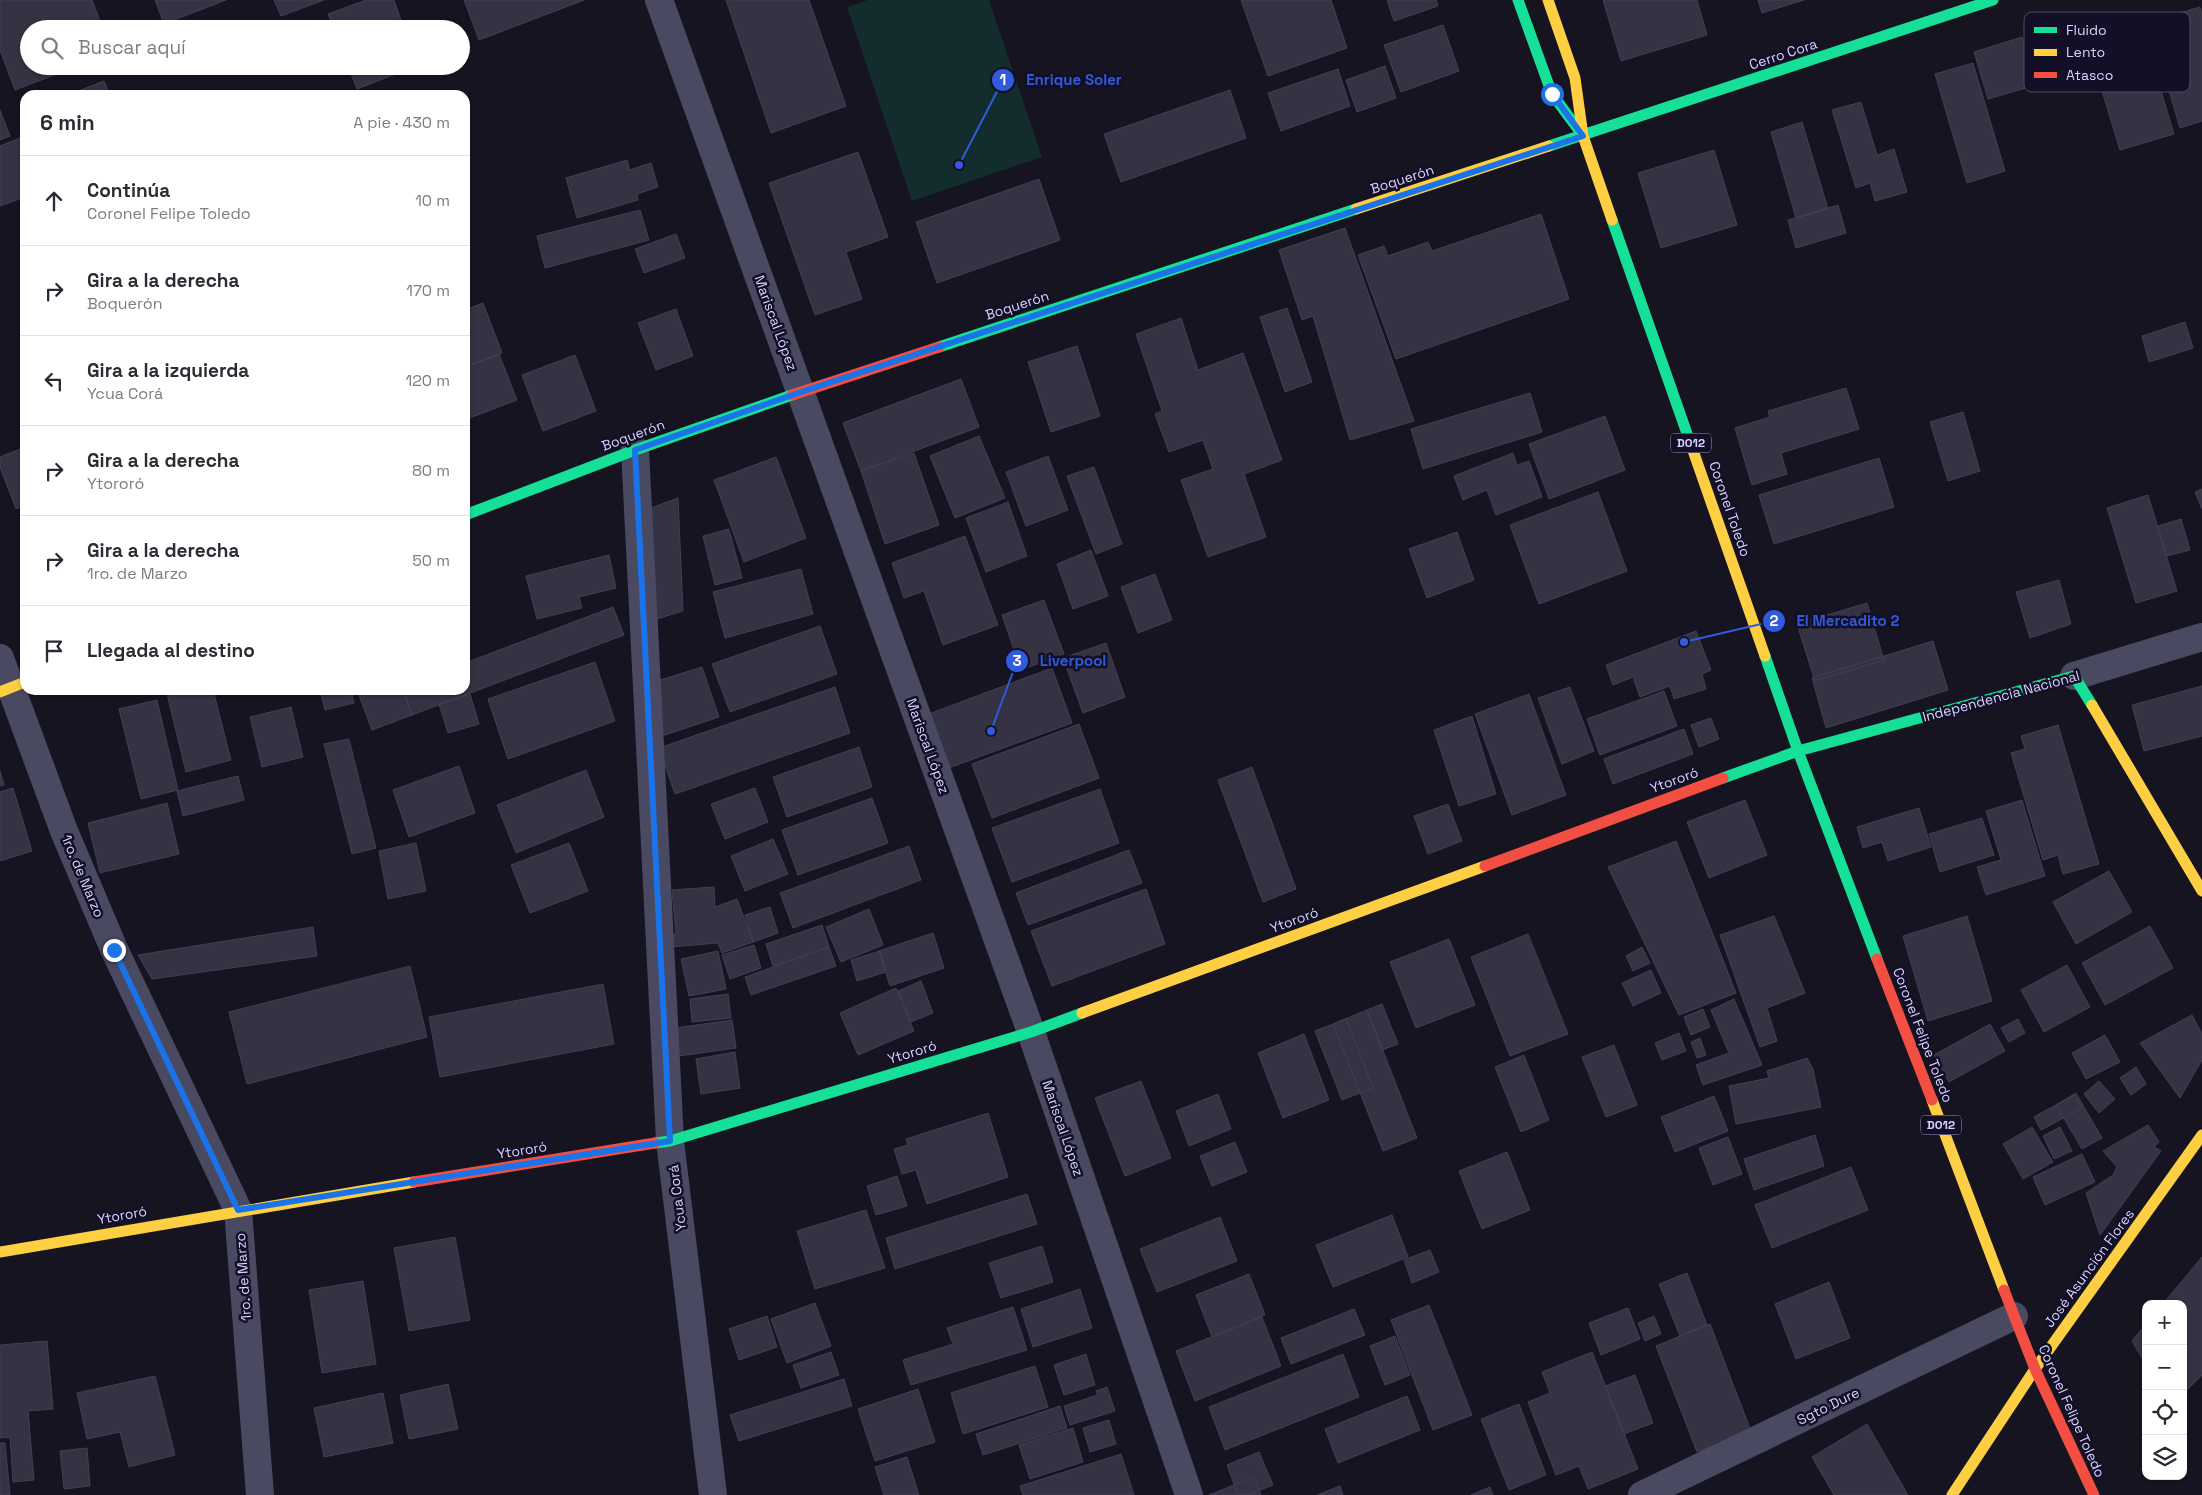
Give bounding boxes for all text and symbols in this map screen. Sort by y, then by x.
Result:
legend [2024,12,2190,92]
search box [20,20,470,75]
text: Fluido [2066,21,2107,39]
icon: search [38,34,66,62]
text: Buscar aquí [78,35,186,60]
street label: Cerro Cora [1747,35,1819,73]
text: Lento [2066,43,2105,61]
callout: Enrique Soler [991,65,1132,95]
text: Atasco [2066,66,2113,84]
text: 1 [1000,70,1006,89]
text: Enrique Soler [1026,70,1122,89]
route start [1541,83,1564,106]
text: 6 min [40,109,95,136]
text: A pie · 430 m [353,112,450,133]
street label: Boquerón [1368,160,1436,198]
text: Continúa [87,178,170,203]
icon: ahead [40,187,68,215]
text: 10 m [415,190,450,211]
text: Coronel Felipe Toledo [87,203,251,224]
text: Gira a la derecha [87,268,239,293]
street label: Mariscal López [750,273,802,373]
icon: right [40,277,68,305]
text: 170 m [406,280,450,301]
street label: Boquerón [983,286,1051,324]
text: Boquerón [87,293,162,314]
text: Gira a la izquierda [87,358,249,383]
icon: left [40,367,68,395]
text: 120 m [406,370,450,391]
text: Ycua Corá [87,383,163,404]
street label: Boquerón [599,415,667,455]
road number: D012 [1671,433,1711,452]
text: Gira a la derecha [87,448,239,473]
icon: right [40,457,68,485]
street label: Coronel Toledo [1705,459,1755,559]
text: 80 m [412,460,450,481]
text: Ytororó [87,473,144,494]
text: Gira a la derecha [87,538,239,563]
icon: right [40,547,68,575]
text: 50 m [412,550,450,571]
text: 1ro. de Marzo [87,563,188,584]
callout: El Mercadito 2 [1762,606,1910,636]
text: 2 [1770,611,1779,630]
text: El Mercadito 2 [1796,611,1900,630]
icon: arrive [40,637,68,665]
text: Llegada al destino [87,638,255,663]
callout: Liverpool [1005,646,1116,676]
text: 3 [1012,651,1022,670]
text: Liverpool [1040,651,1106,670]
street label: Independencia Nacional [1920,666,2082,726]
street label: Mariscal López [902,696,954,796]
street label: Ytororó [1647,763,1701,797]
street label: 1ro. de Marzo [57,832,109,920]
street label: Ytororó [1267,903,1321,937]
route end [103,939,126,962]
street label: Coronel Felipe Toledo [1889,965,1957,1105]
street label: Ytororó [885,1036,939,1068]
street label: Mariscal López [1038,1078,1088,1178]
road number: D012 [1921,1116,1961,1134]
street label: Ytororó [496,1137,548,1163]
street label: Ycua Corá [664,1164,690,1232]
street label: Ytororó [96,1202,148,1228]
street label: José Asunción Flores [2040,1205,2138,1331]
street label: 1ro. de Marzo [231,1232,255,1322]
map controls [2142,1300,2187,1480]
button: + [2142,1300,2187,1345]
street label: Coronel Felipe Toledo [2035,1342,2109,1480]
button: − [2142,1345,2187,1390]
street label: Sgto Dure [1794,1383,1862,1429]
button: locate [2142,1390,2187,1435]
button: layers [2142,1435,2187,1480]

